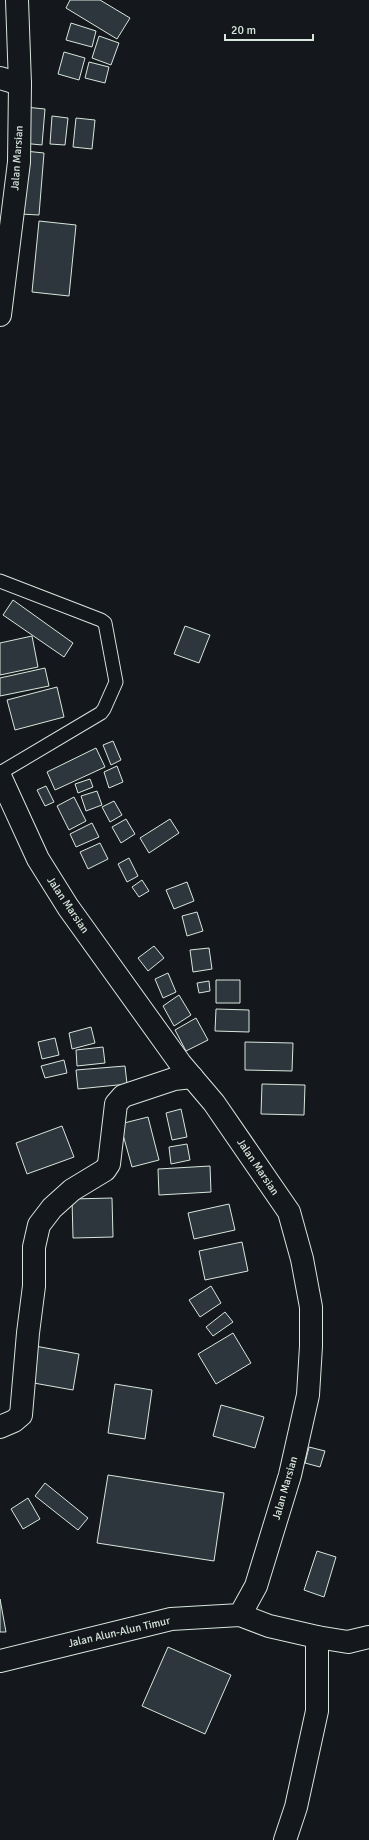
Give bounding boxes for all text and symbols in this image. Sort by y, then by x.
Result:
scale bar [225,16,313,42]
text: 20 m [231,23,256,38]
street label: Jalan Marsian [8,125,26,191]
street label: Jalan Marsian [44,874,92,936]
street label: Jalan Marsian [234,1136,282,1198]
street label: Jalan Marsian [270,1455,300,1521]
street label: Jalan Alun-Alun Timur [67,1614,171,1650]

